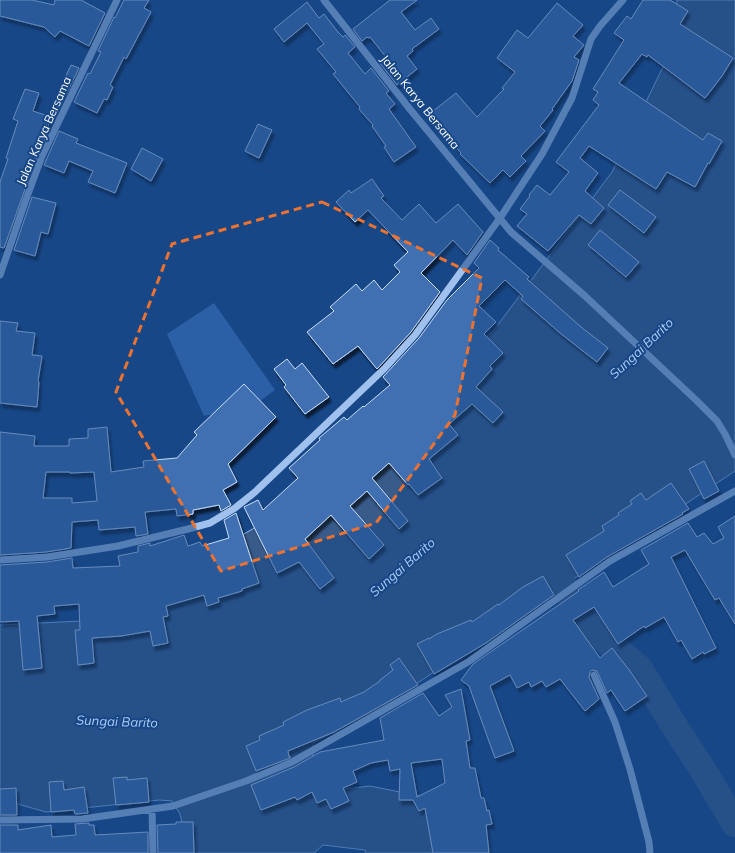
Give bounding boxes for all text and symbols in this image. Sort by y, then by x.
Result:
street label: Jalan Karya Bersama [378,51,463,152]
street label: Jalan Karya Bersama [13,74,74,187]
water label: Sungai Barito [606,314,676,382]
water label: Sungai Barito [366,534,438,600]
water label: Sungai Barito [76,712,158,730]

